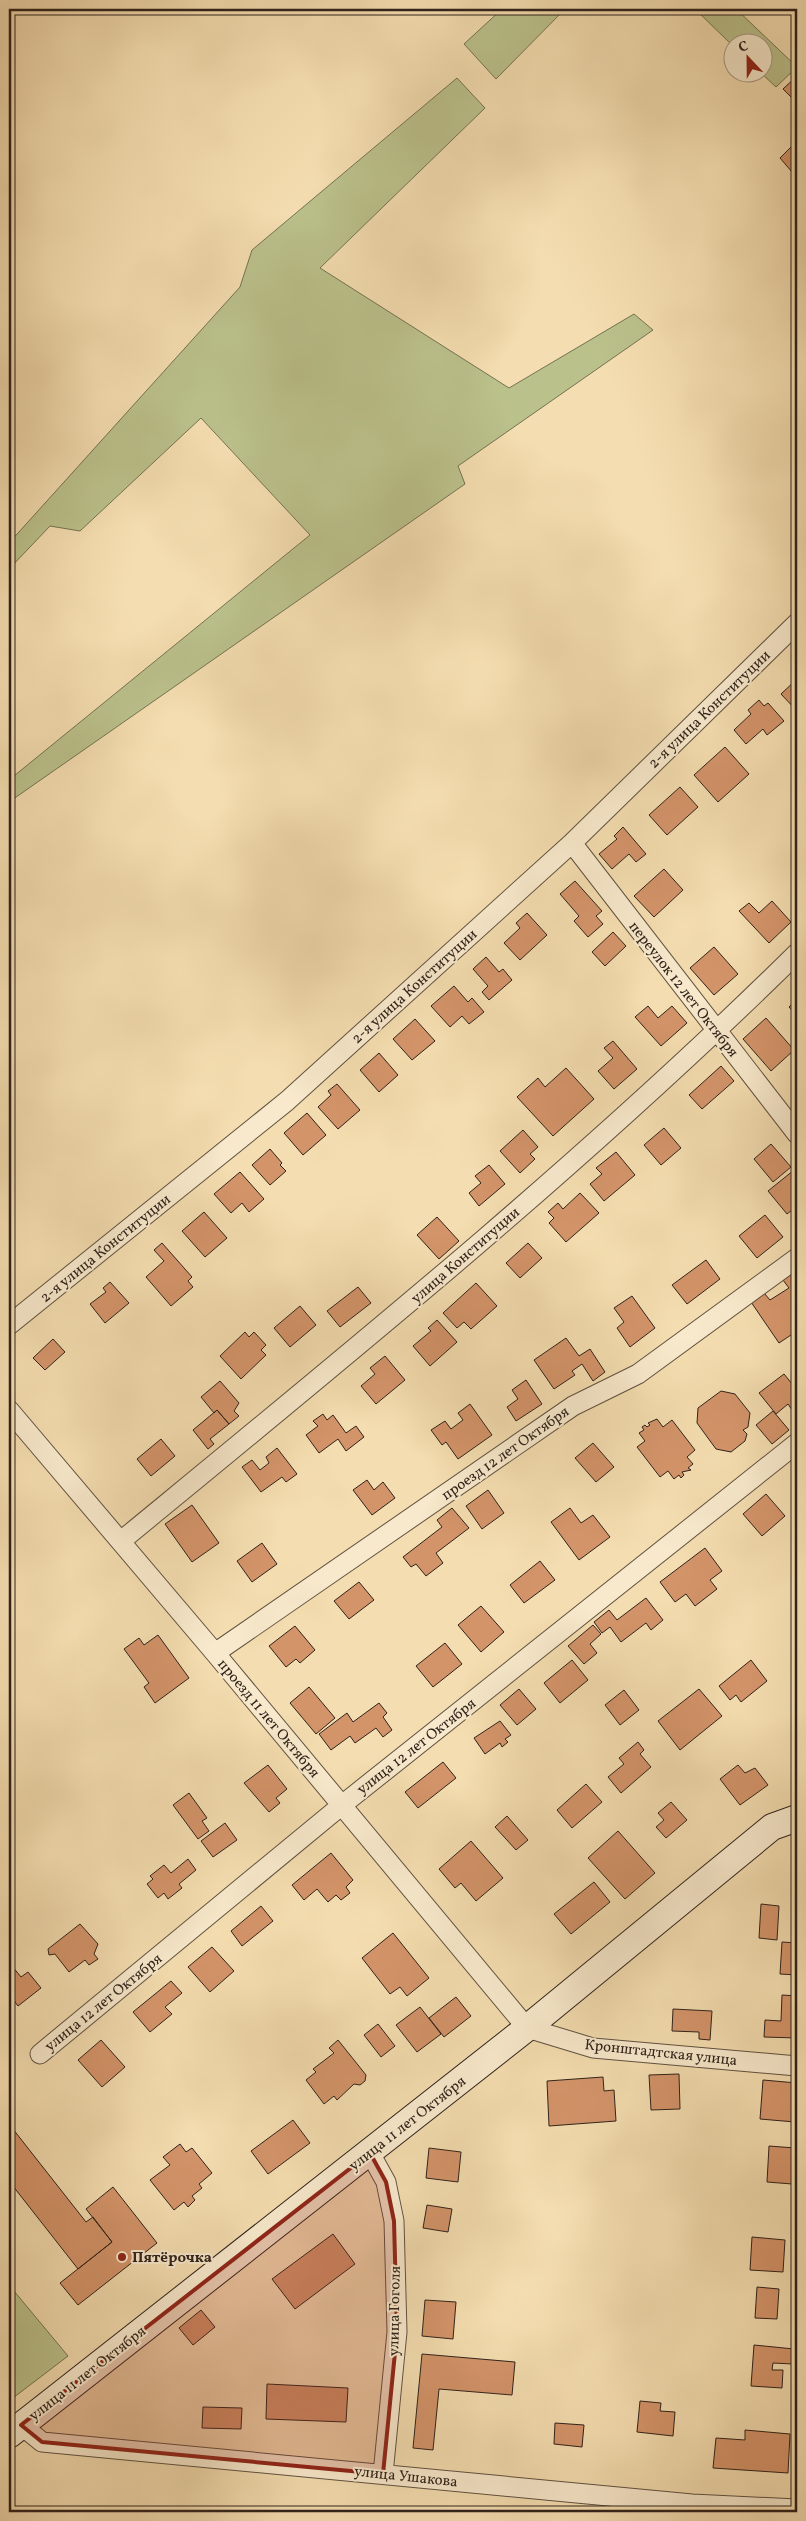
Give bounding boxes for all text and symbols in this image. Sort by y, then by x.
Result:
north arrow [724,32,774,82]
text: С [736,37,751,58]
street label: 2-я улица Конституции [644,646,776,774]
street label: переулок 12 лет Октября [623,918,743,1062]
street label: 2-я улица Конституции [348,925,482,1049]
street label: 2-я улица Конституции [36,1190,176,1309]
street label: улица Конституции [407,1203,525,1309]
street label: проезд 12 лет Октября [438,1402,574,1506]
street label: проезд 11 лет Октября [212,1655,324,1783]
street label: улица 12 лет Октября [353,1694,481,1800]
street label: улица 12 лет Октября [41,1949,167,2057]
street label: Кронштадтская улица [583,2035,738,2072]
street label: улица 11 лет Октября [345,2072,471,2177]
place label: Пятёрочка [132,2248,212,2269]
marker: Пятёрочка [116,2251,128,2263]
street label: улица Гоголя [384,2265,407,2356]
street label: улица 11 лет Октября [25,2322,151,2427]
street label: улица Ушакова [353,2462,459,2493]

